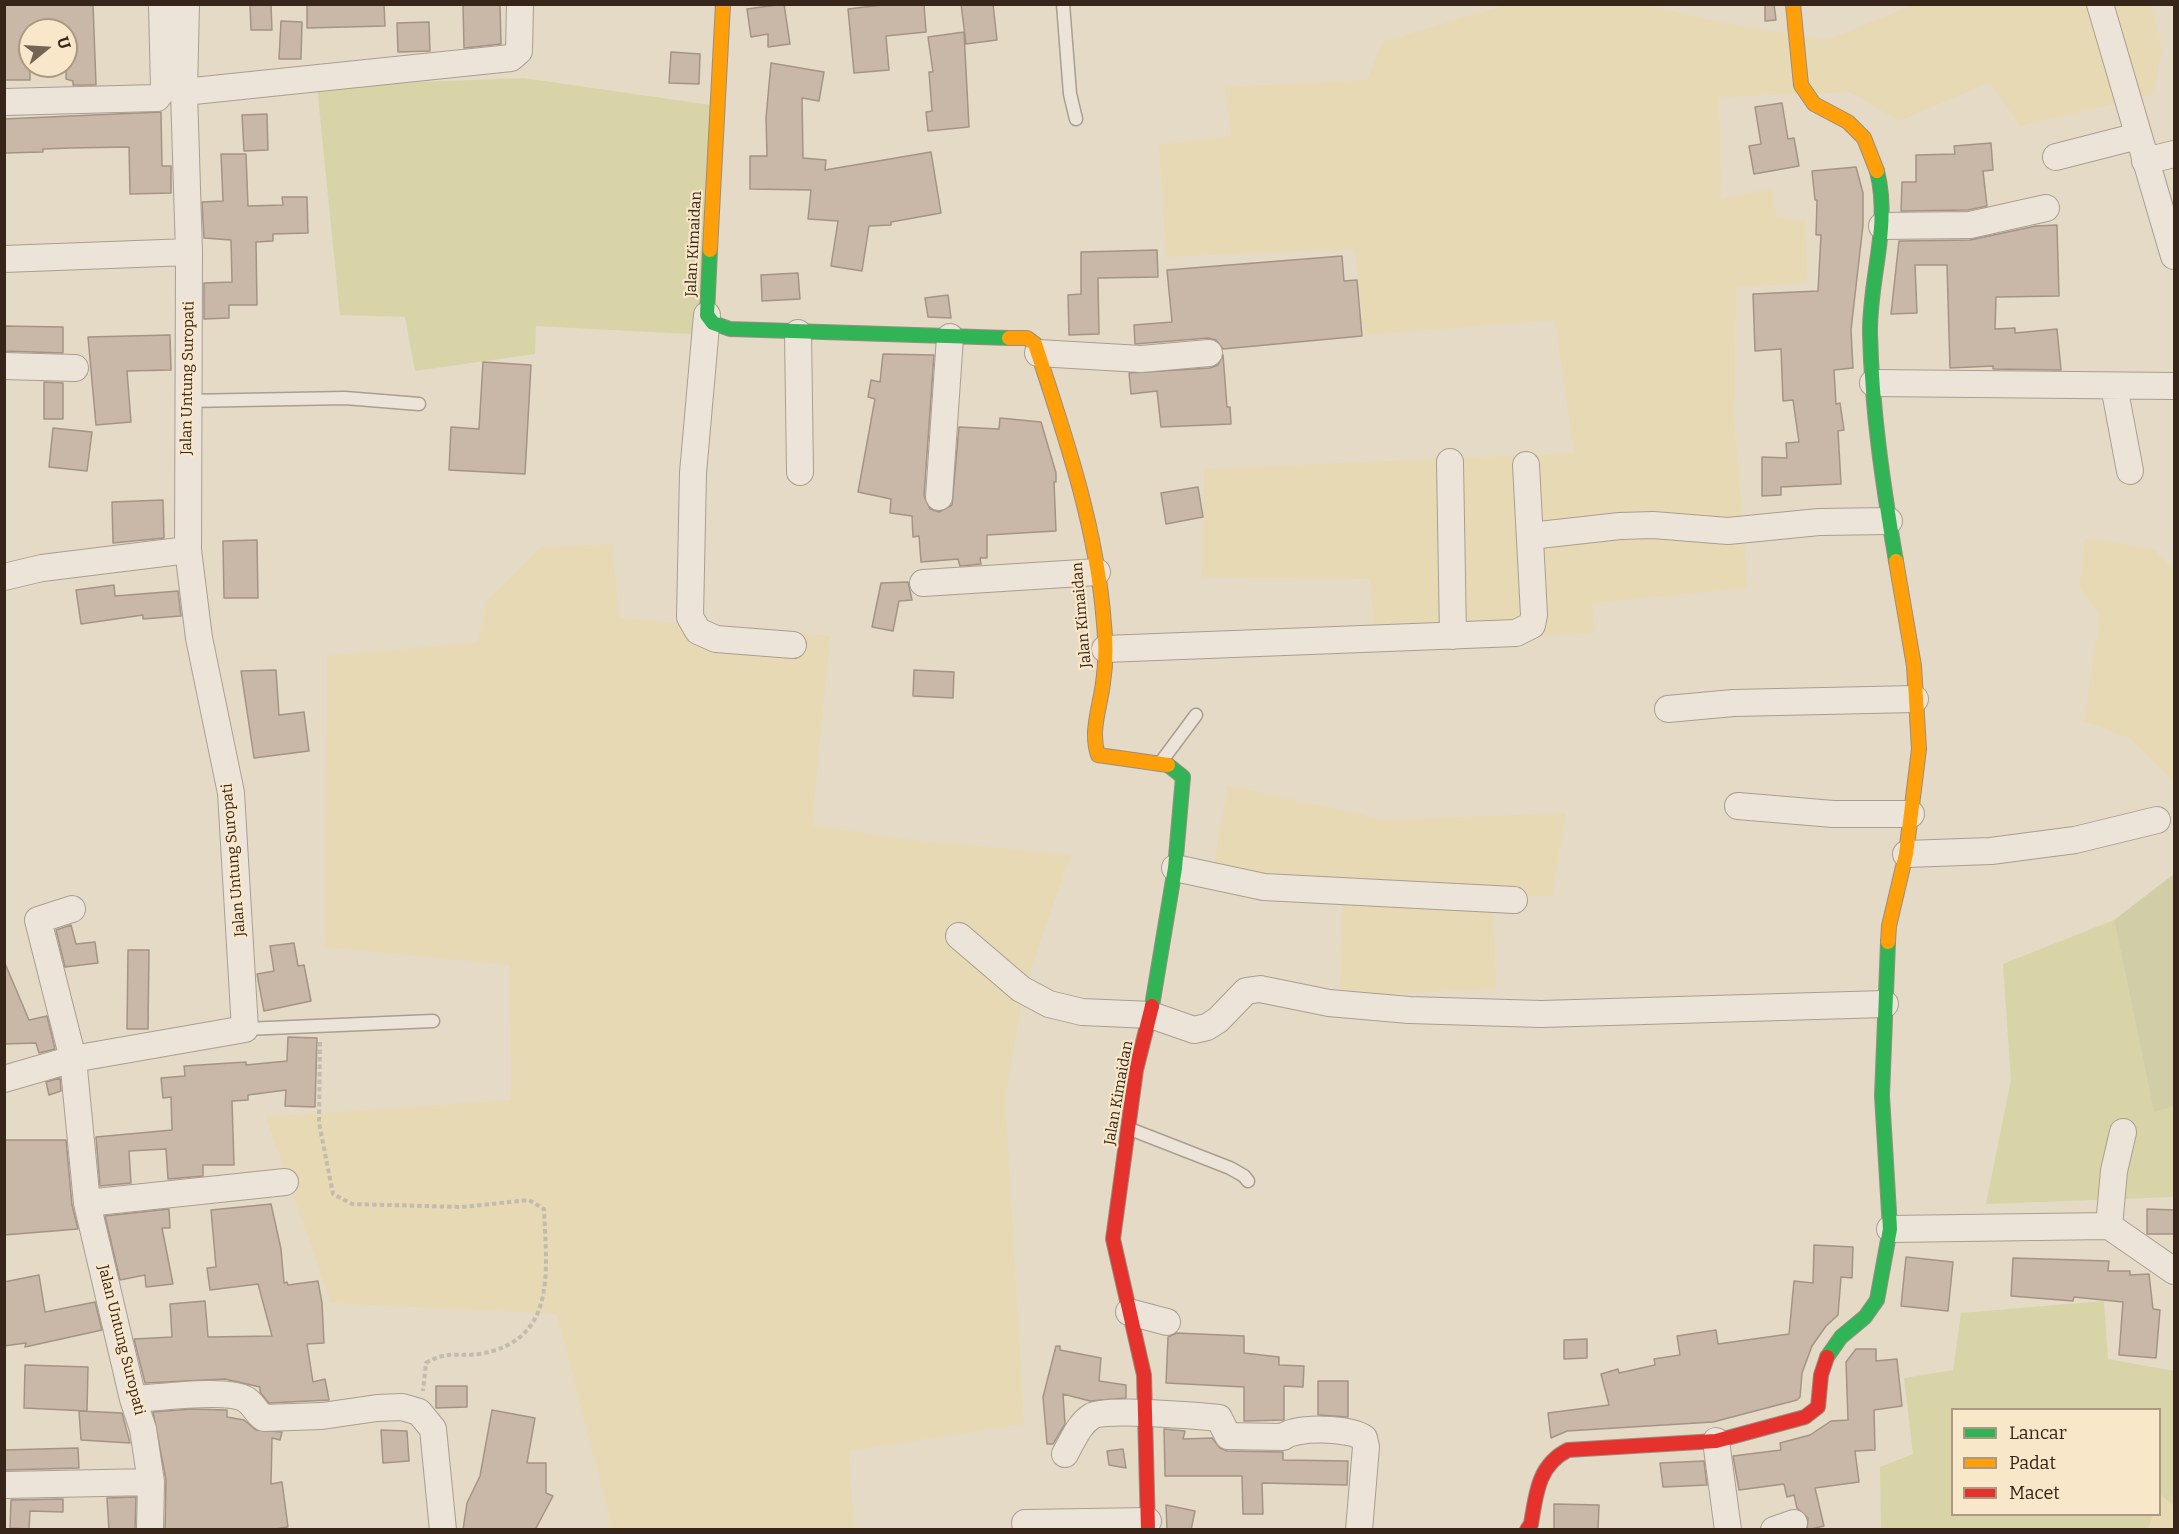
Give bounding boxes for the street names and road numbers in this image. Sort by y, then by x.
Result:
street label: Jalan Kimaidan [682,191,706,297]
street label: Jalan Untung Suropati [178,301,198,455]
street label: Jalan Kimaidan [1068,561,1096,669]
street label: Jalan Untung Suropati [218,783,250,937]
street label: Jalan Kimaidan [1101,1039,1137,1147]
street label: Jalan Untung Suropati [94,1263,148,1417]

